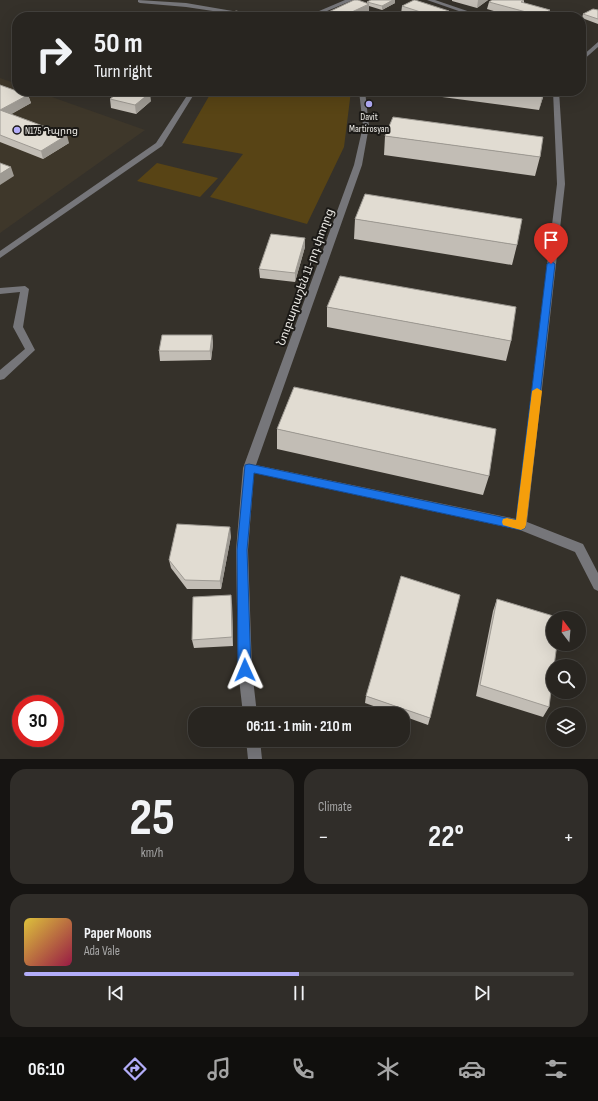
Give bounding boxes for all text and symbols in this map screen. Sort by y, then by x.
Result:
text: 50 m [94,27,143,60]
icon: right [28,28,80,80]
text: Turn right [94,61,152,82]
marker: Davit Martirosyan [364,99,374,109]
place label: Davit Martirosyan [349,111,389,135]
marker: N175 Դպրոց [12,125,22,135]
place label: N175 Դպրոց [25,125,78,137]
street label: Նուբարաշեն 11-րդ փողոց [274,206,337,348]
pin [534,223,568,264]
icon: arrive [540,229,562,251]
north arrow [546,611,586,651]
map controls [546,611,586,747]
position arrow [224,649,266,691]
button: search [546,659,586,699]
speed limit sign: 30 [12,695,64,747]
button: layers [546,707,586,747]
text: 06:11 · 1 min · 210 m [246,717,352,736]
text: 25 [129,787,175,850]
text: Climate [318,799,352,815]
text: 22° [428,819,464,855]
text: − [318,824,329,851]
text: + [563,824,574,851]
text: km/h [141,845,163,861]
text: Paper Moons [84,924,152,943]
text: Ada Vale [84,943,120,959]
icon: previous [105,982,127,1004]
icon: pause [288,982,310,1004]
icon: next [471,982,493,1004]
icon: directions [121,1055,149,1083]
icon: music [205,1055,233,1083]
icon: phone [289,1055,317,1083]
icon: climate [374,1055,402,1083]
icon: car [458,1055,486,1083]
icon: filters [542,1055,570,1083]
text: 06:10 [28,1059,65,1080]

